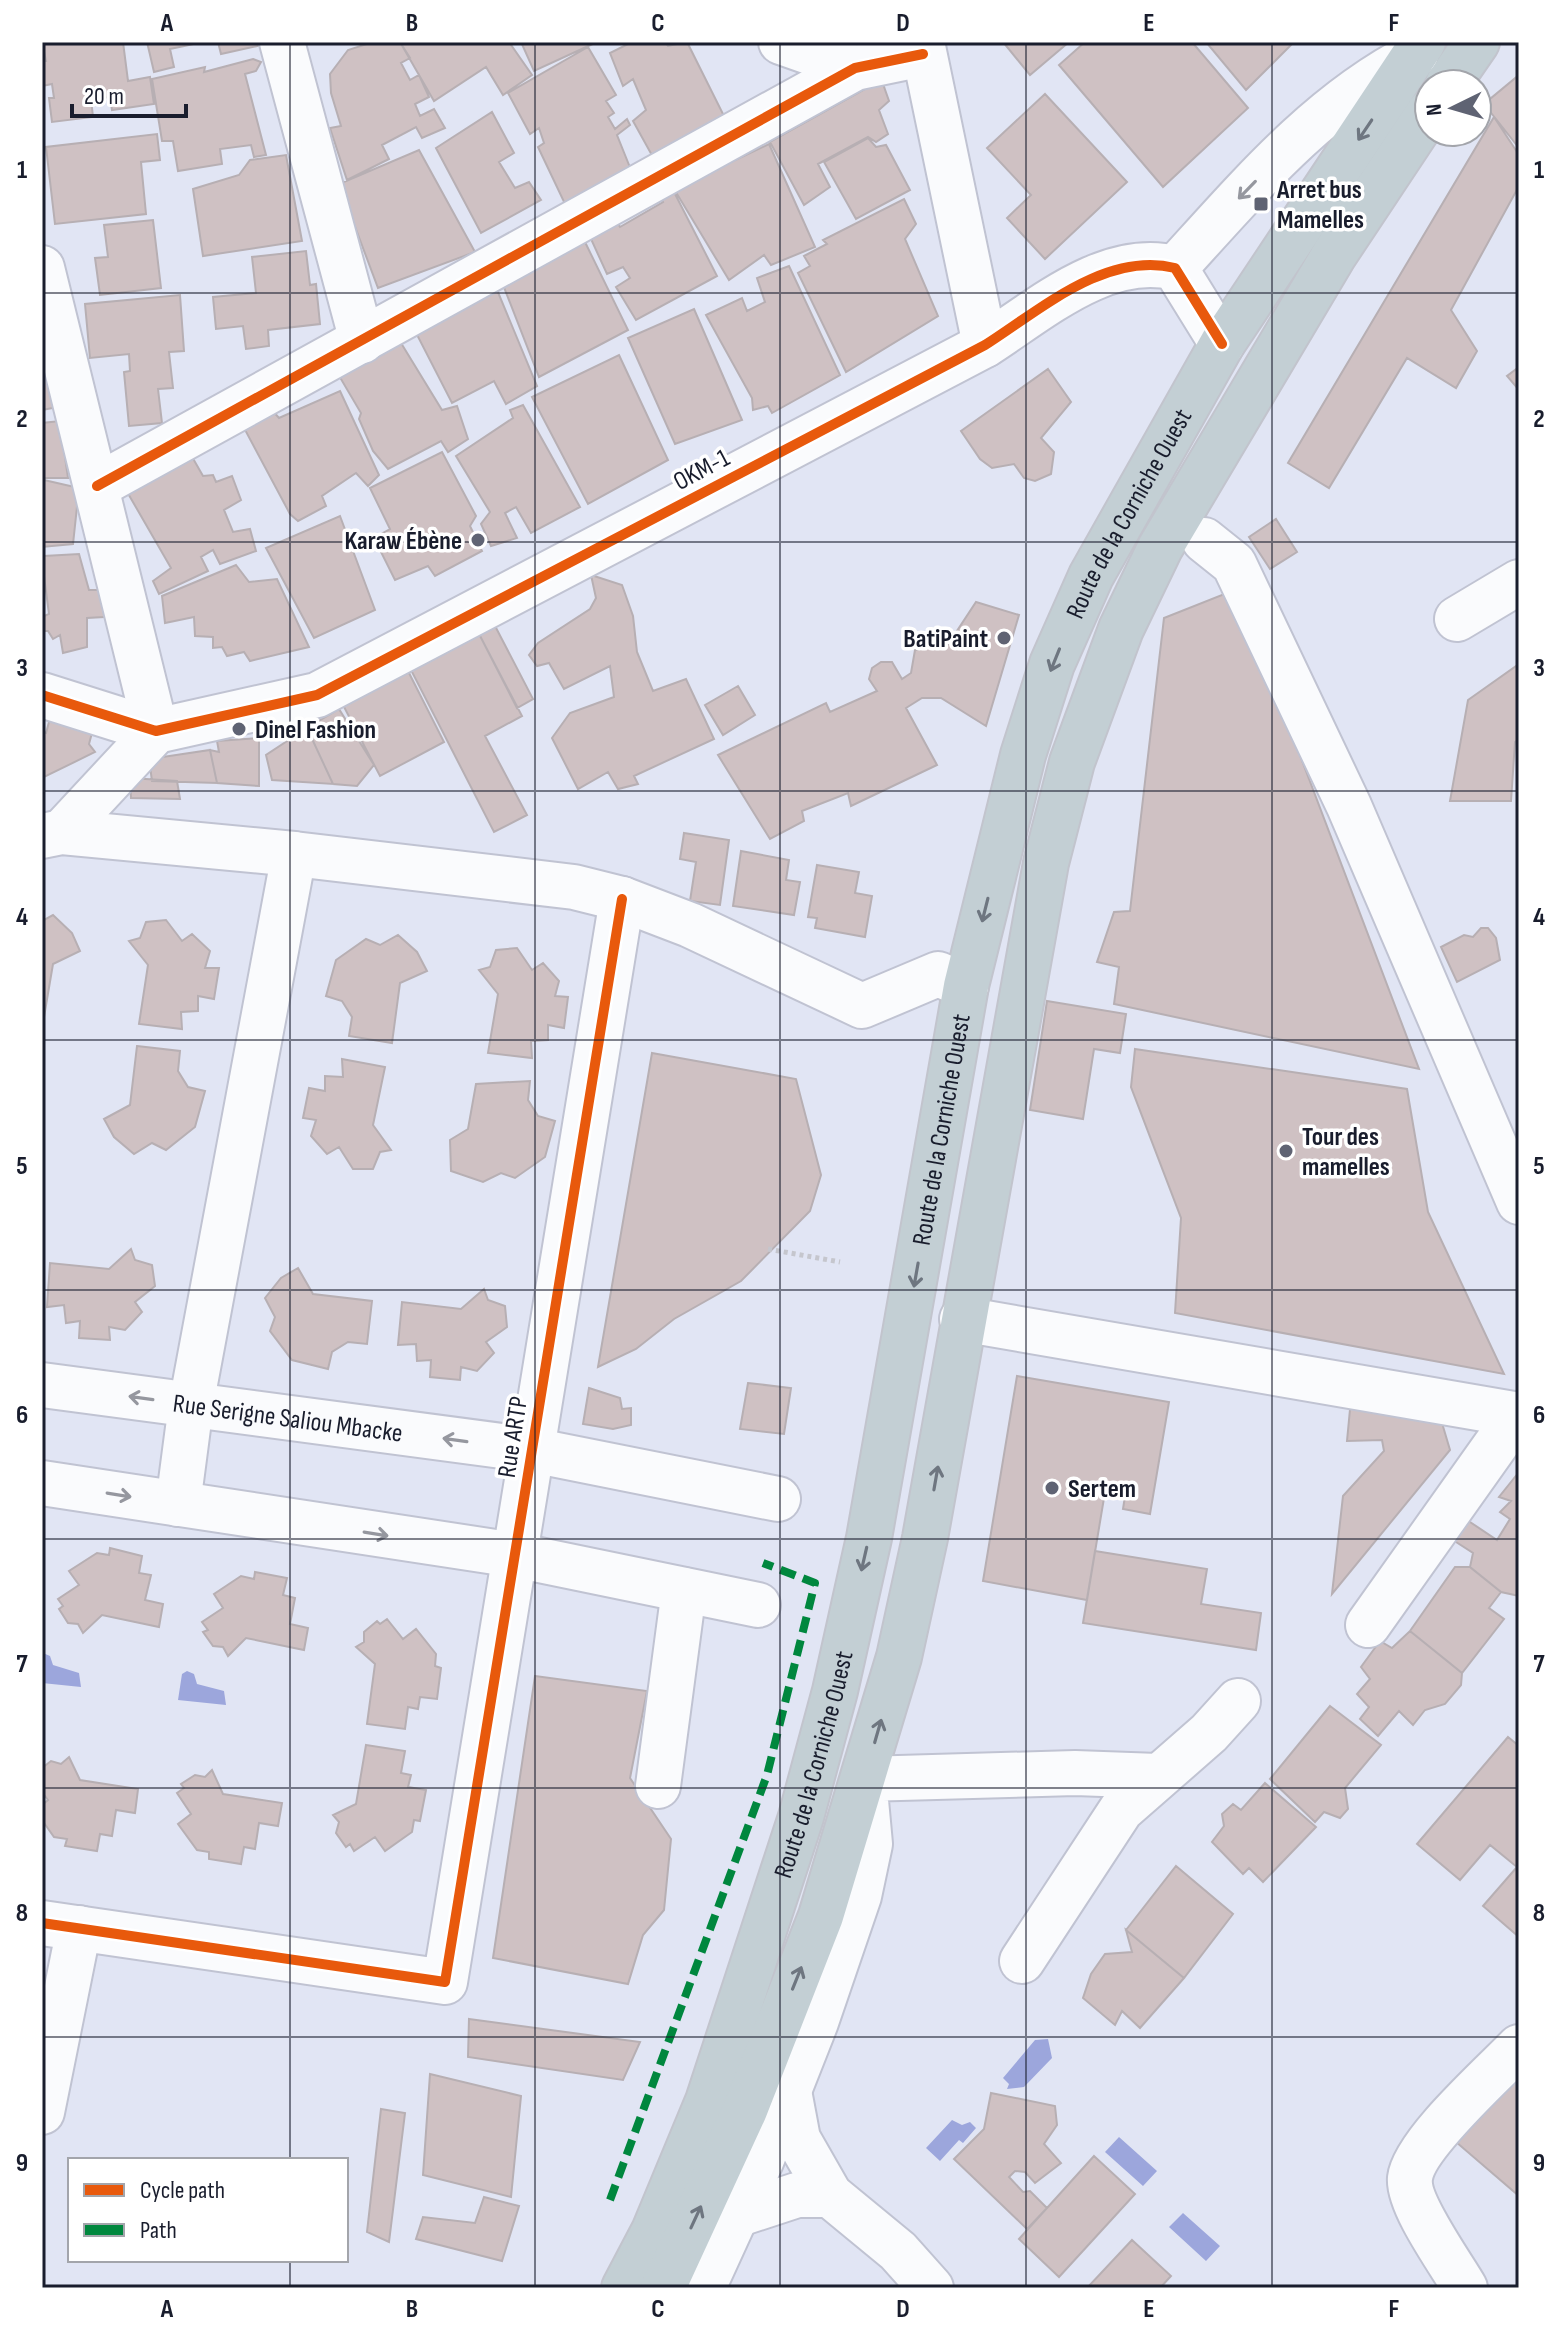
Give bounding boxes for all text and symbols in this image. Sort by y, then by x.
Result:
text: A [160,8,174,39]
text: B [406,8,418,39]
text: C [651,8,665,39]
text: D [896,8,910,39]
text: E [1143,8,1155,39]
text: F [1389,8,1400,39]
scale bar [72,68,186,118]
north arrow [1413,68,1493,148]
text: 20 m [84,82,124,111]
text: N [1421,103,1449,117]
one-way arrow [1357,119,1373,141]
text: 1 [17,155,27,186]
text: 1 [1534,155,1544,186]
place label: Arret bus Mamelles [1276,175,1364,236]
one-way arrow [1238,180,1257,199]
marker: Arret bus Mamelles [1252,195,1270,213]
text: 2 [16,404,28,435]
street label: Route de la Corniche Ouest [1060,404,1199,624]
text: 2 [1533,404,1545,435]
street label: OKM-1 [668,443,735,498]
place label: Karaw Ébène [345,526,462,557]
marker: Karaw Ébène [469,531,487,549]
place label: BatiPaint [903,624,988,655]
marker: BatiPaint [995,629,1013,647]
one-way arrow [1046,647,1061,672]
text: 3 [16,653,28,684]
text: 3 [1533,653,1545,684]
place label: Dinel Fashion [255,715,376,746]
marker: Dinel Fashion [230,720,248,738]
one-way arrow [976,896,991,922]
text: 4 [16,902,28,933]
text: 4 [1533,902,1545,933]
street label: Route de la Corniche Ouest [907,1012,978,1248]
place label: Tour des mamelles [1302,1122,1390,1183]
marker: Tour des mamelles [1277,1142,1295,1160]
text: 5 [16,1151,28,1182]
text: 5 [1533,1151,1545,1182]
one-way arrow [908,1262,923,1288]
street label: Rue Serigne Saliou Mbacke [171,1389,404,1450]
one-way arrow [129,1390,155,1405]
street label: Rue ARTP [492,1394,535,1480]
text: 6 [16,1400,28,1431]
text: 6 [1533,1400,1545,1431]
one-way arrow [443,1432,468,1447]
one-way arrow [929,1465,944,1491]
place label: Sertem [1068,1474,1136,1505]
marker: Sertem [1043,1479,1061,1497]
one-way arrow [106,1488,131,1503]
one-way arrow [363,1527,388,1542]
one-way arrow [856,1545,871,1571]
street label: Route de la Corniche Ouest [768,1648,860,1882]
text: 7 [16,1649,28,1680]
text: 7 [1533,1649,1545,1680]
one-way arrow [871,1718,886,1744]
text: 8 [16,1898,28,1929]
text: 8 [1533,1898,1545,1929]
one-way arrow [791,1966,805,1991]
text: 9 [16,2148,28,2179]
text: 9 [1533,2148,1545,2179]
legend [68,2158,348,2262]
text: Cycle path [140,2176,225,2205]
one-way arrow [689,2205,704,2230]
text: Path [140,2216,177,2245]
text: A [160,2294,174,2325]
text: B [406,2294,418,2325]
text: C [651,2294,665,2325]
text: D [896,2294,910,2325]
text: E [1143,2294,1155,2325]
text: F [1389,2294,1400,2325]

